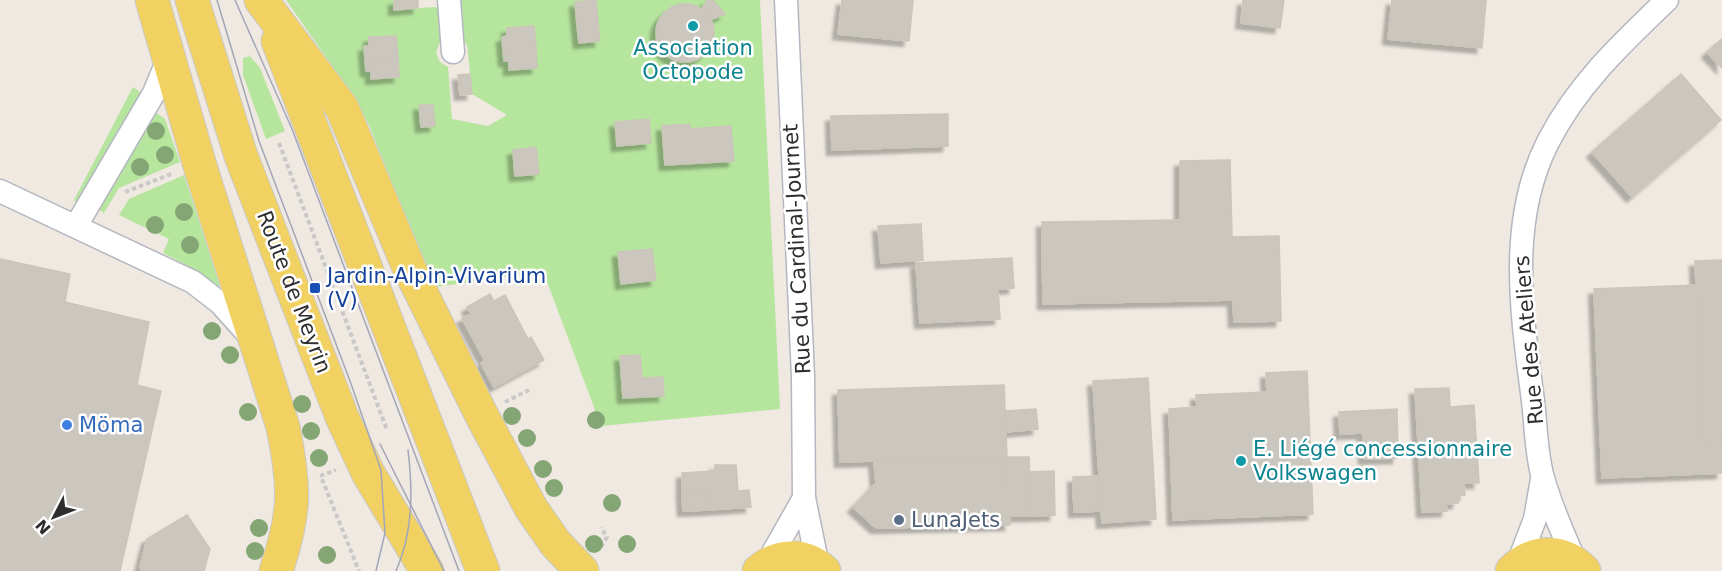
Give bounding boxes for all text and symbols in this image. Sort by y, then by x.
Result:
marker: Association Octopode [686,19,700,33]
place label: Association Octopode [633,36,753,84]
street label: Rue du Cardinal-Journet [778,123,816,375]
street label: Route de Meyrin [252,207,336,377]
street label: Rue des Ateliers [1510,254,1548,426]
place label: Jardin-Alpin-Vivarium (V) [325,264,546,312]
marker: Jardin-Alpin-Vivarium (V) [308,281,322,295]
place label: Möma [79,413,143,437]
marker: Möma [60,418,74,432]
place label: E. Liégé concessionnaire Volkswagen [1253,437,1512,485]
marker: E. Liégé concessionnaire Volkswagen [1234,454,1248,468]
north arrow [24,487,84,547]
place label: LunaJets [911,508,1000,532]
marker: LunaJets [892,513,906,527]
text: N [32,515,55,538]

